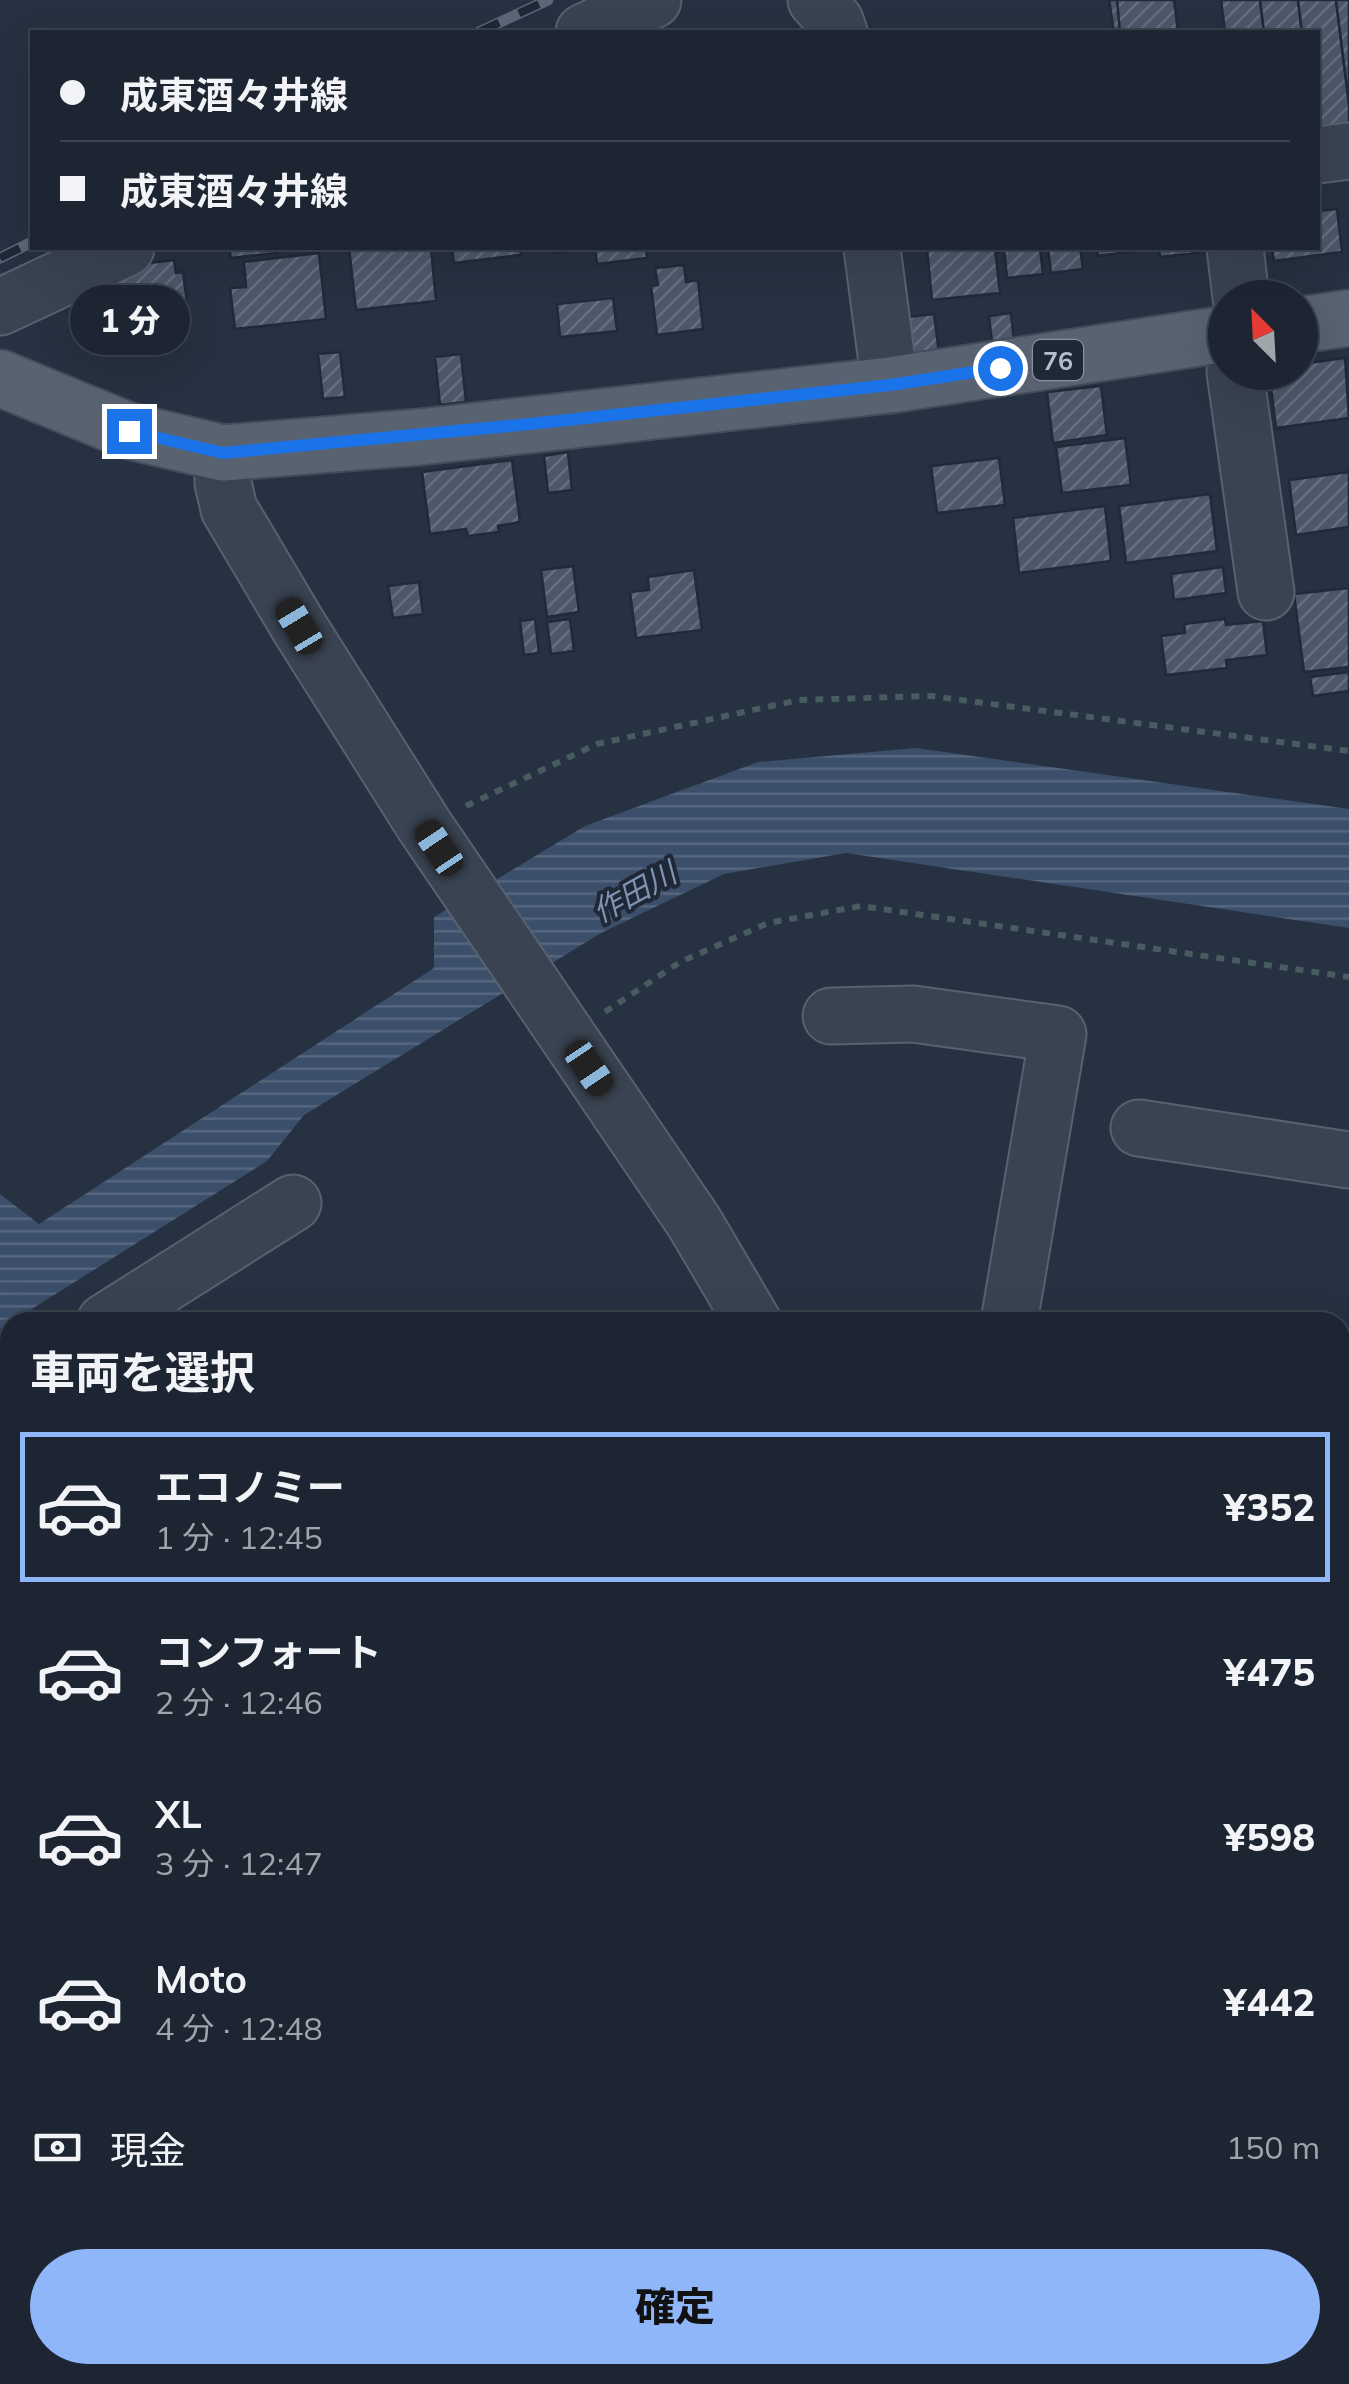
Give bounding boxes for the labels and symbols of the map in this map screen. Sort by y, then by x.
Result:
north arrow [1208,280,1318,390]
callout: 1 分 [69,286,189,356]
road number: 76 [1033,340,1083,380]
route start [978,346,1023,391]
route end [107,409,152,454]
car [271,593,327,659]
car [410,815,468,881]
water label: 作田川 [585,852,685,930]
car [560,1035,618,1101]

